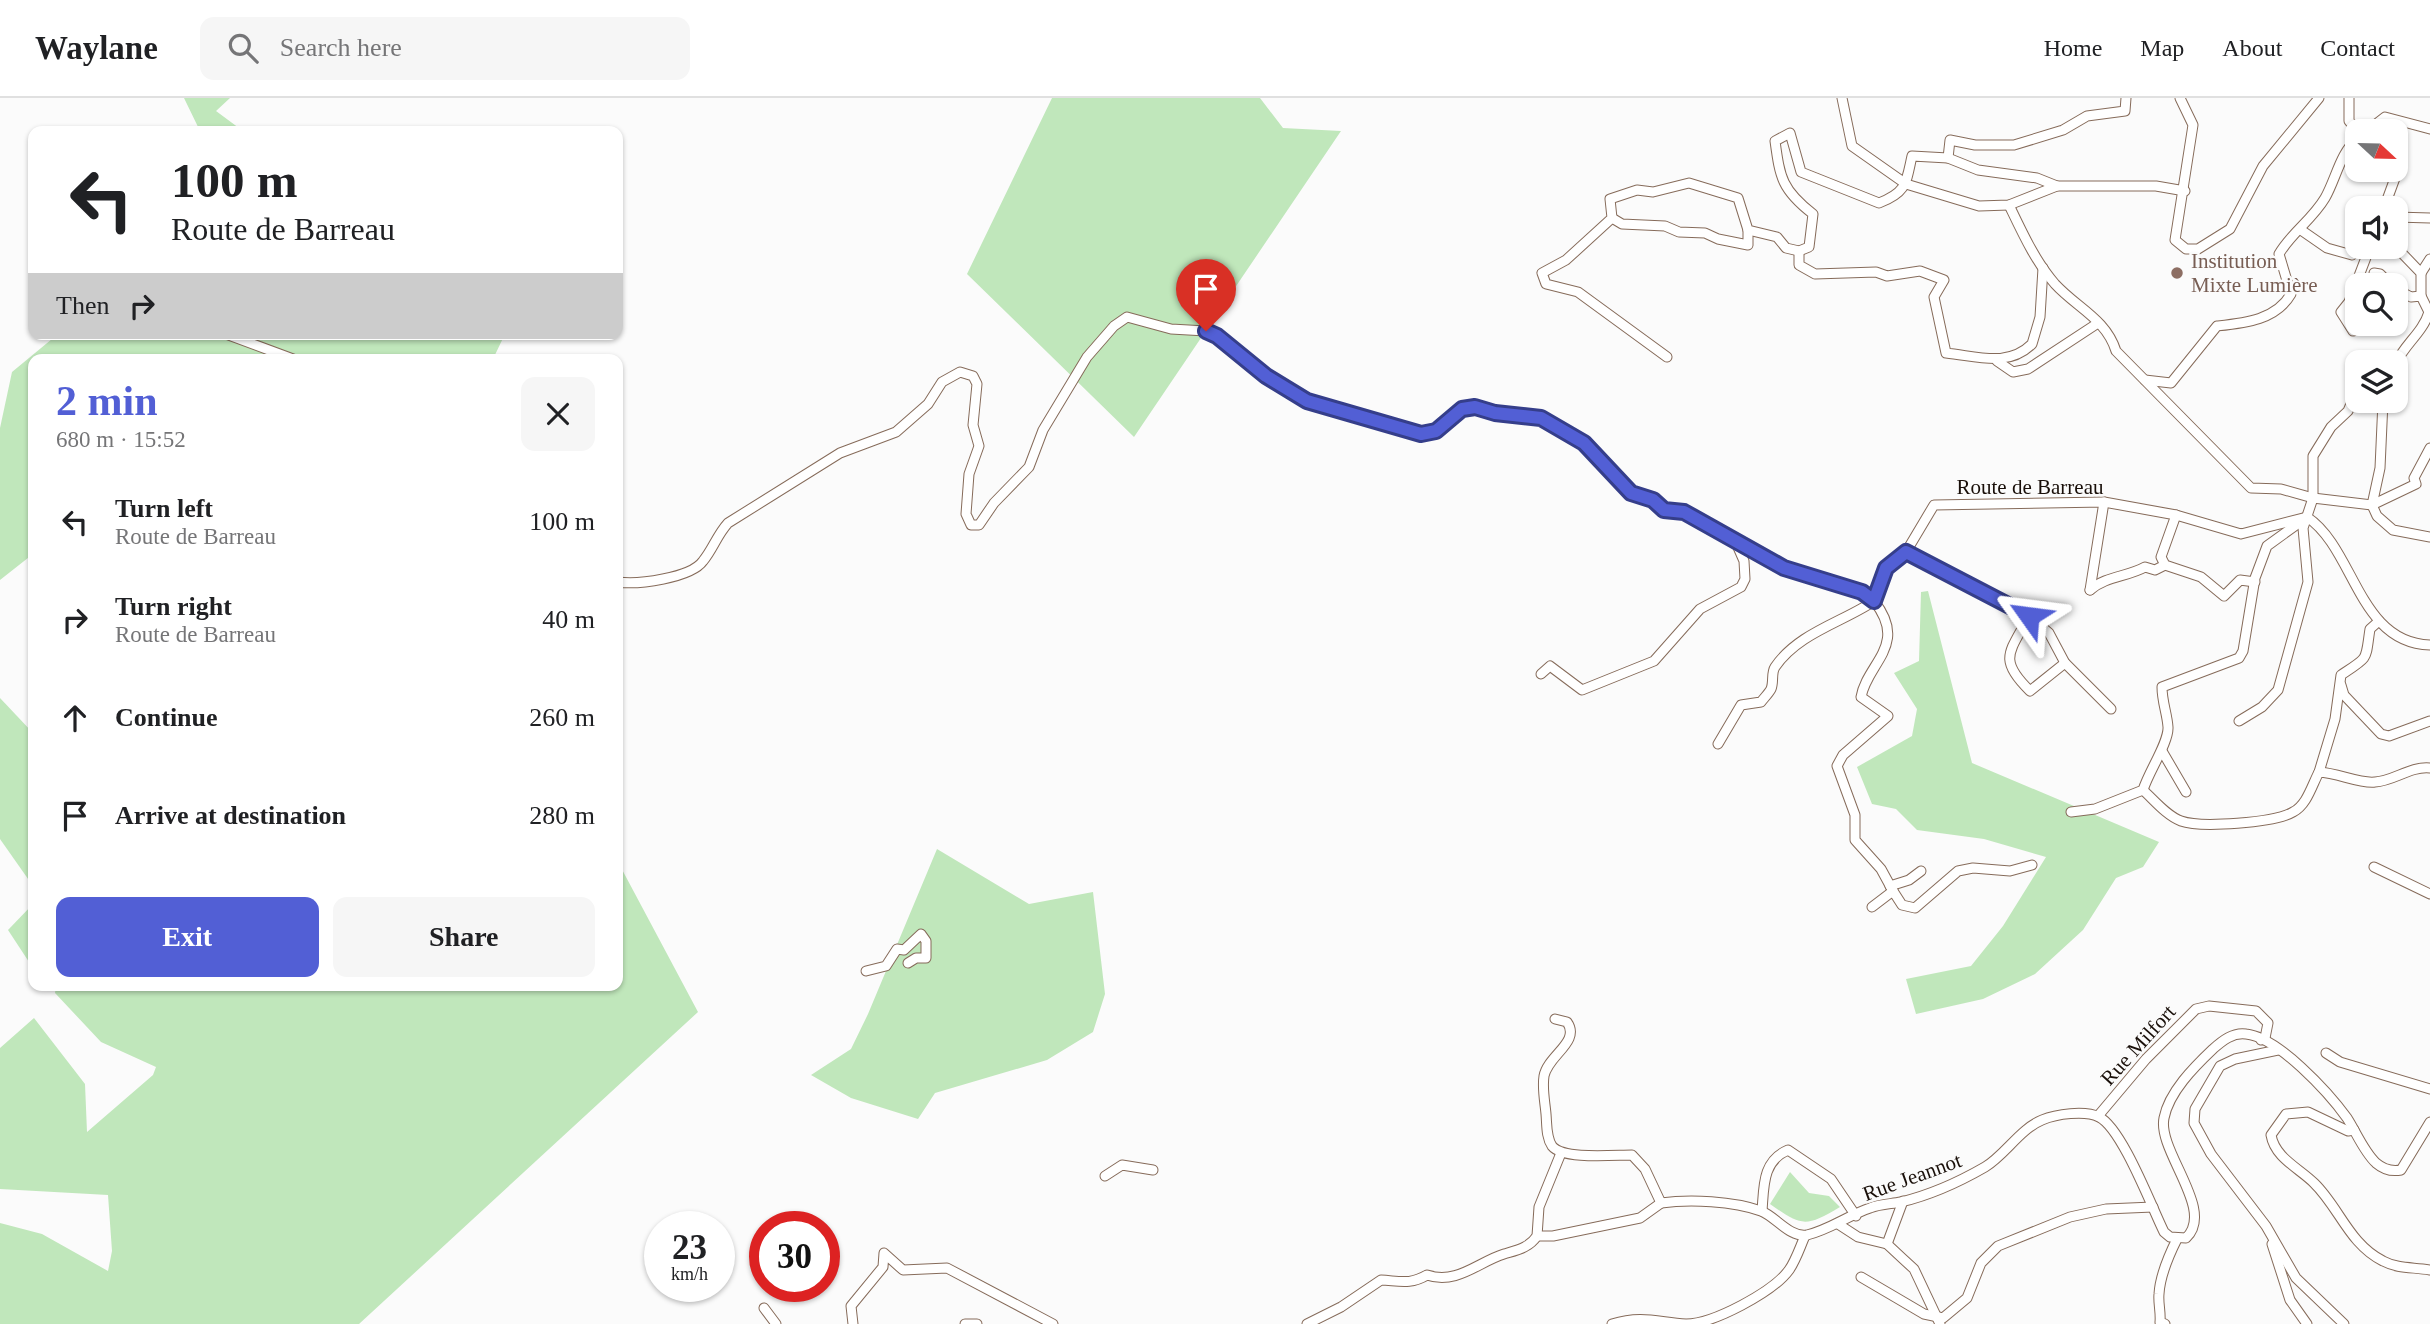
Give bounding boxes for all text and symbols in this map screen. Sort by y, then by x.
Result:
search box [200,17,690,80]
icon: search [224,29,262,67]
text: Waylane [35,30,158,66]
text: Search here [280,33,402,62]
text: Home [2044,35,2102,61]
text: Map [2140,35,2184,61]
text: About [2222,35,2282,61]
text: Contact [2320,35,2395,61]
north arrow [2345,119,2408,182]
map controls [2345,119,2408,413]
text: 100 m [171,153,298,208]
icon: left [56,154,147,245]
button: sound [2345,196,2408,259]
text: Route de Barreau [171,211,395,247]
place label: Institution Mixte Lumière [2191,249,2318,297]
pin [1176,259,1236,331]
marker: Institution Mixte Lumière [2169,265,2185,281]
icon: arrive [1187,270,1225,308]
button: search [2345,273,2408,336]
icon: right [123,287,161,325]
text: Then [56,291,109,320]
button: layers [2345,350,2408,413]
button: close [521,377,595,451]
text: 2 min [56,378,158,424]
text: 680 m · 15:52 [56,427,186,452]
street label: Route de Barreau [1957,475,2104,499]
text: Turn left [115,494,213,523]
icon: left [56,503,94,541]
text: 100 m [529,507,595,536]
text: Route de Barreau [115,524,276,549]
position arrow [1992,579,2066,653]
text: Turn right [115,592,232,621]
icon: right [56,601,94,639]
text: 40 m [542,605,595,634]
text: Route de Barreau [115,622,276,647]
icon: ahead [56,699,94,737]
text: Continue [115,703,218,732]
text: 260 m [529,703,595,732]
icon: arrive [56,797,94,835]
text: Arrive at destination [115,801,346,830]
text: 280 m [529,801,595,830]
button: Exit [56,897,319,977]
button: Share [333,897,595,977]
street label: Rue Milfort [2096,1000,2180,1090]
street label: Rue Jeannot [1859,1148,1965,1206]
speed limit sign: 30 [749,1211,840,1302]
text: 23 [672,1228,707,1267]
text: km/h [671,1264,708,1284]

